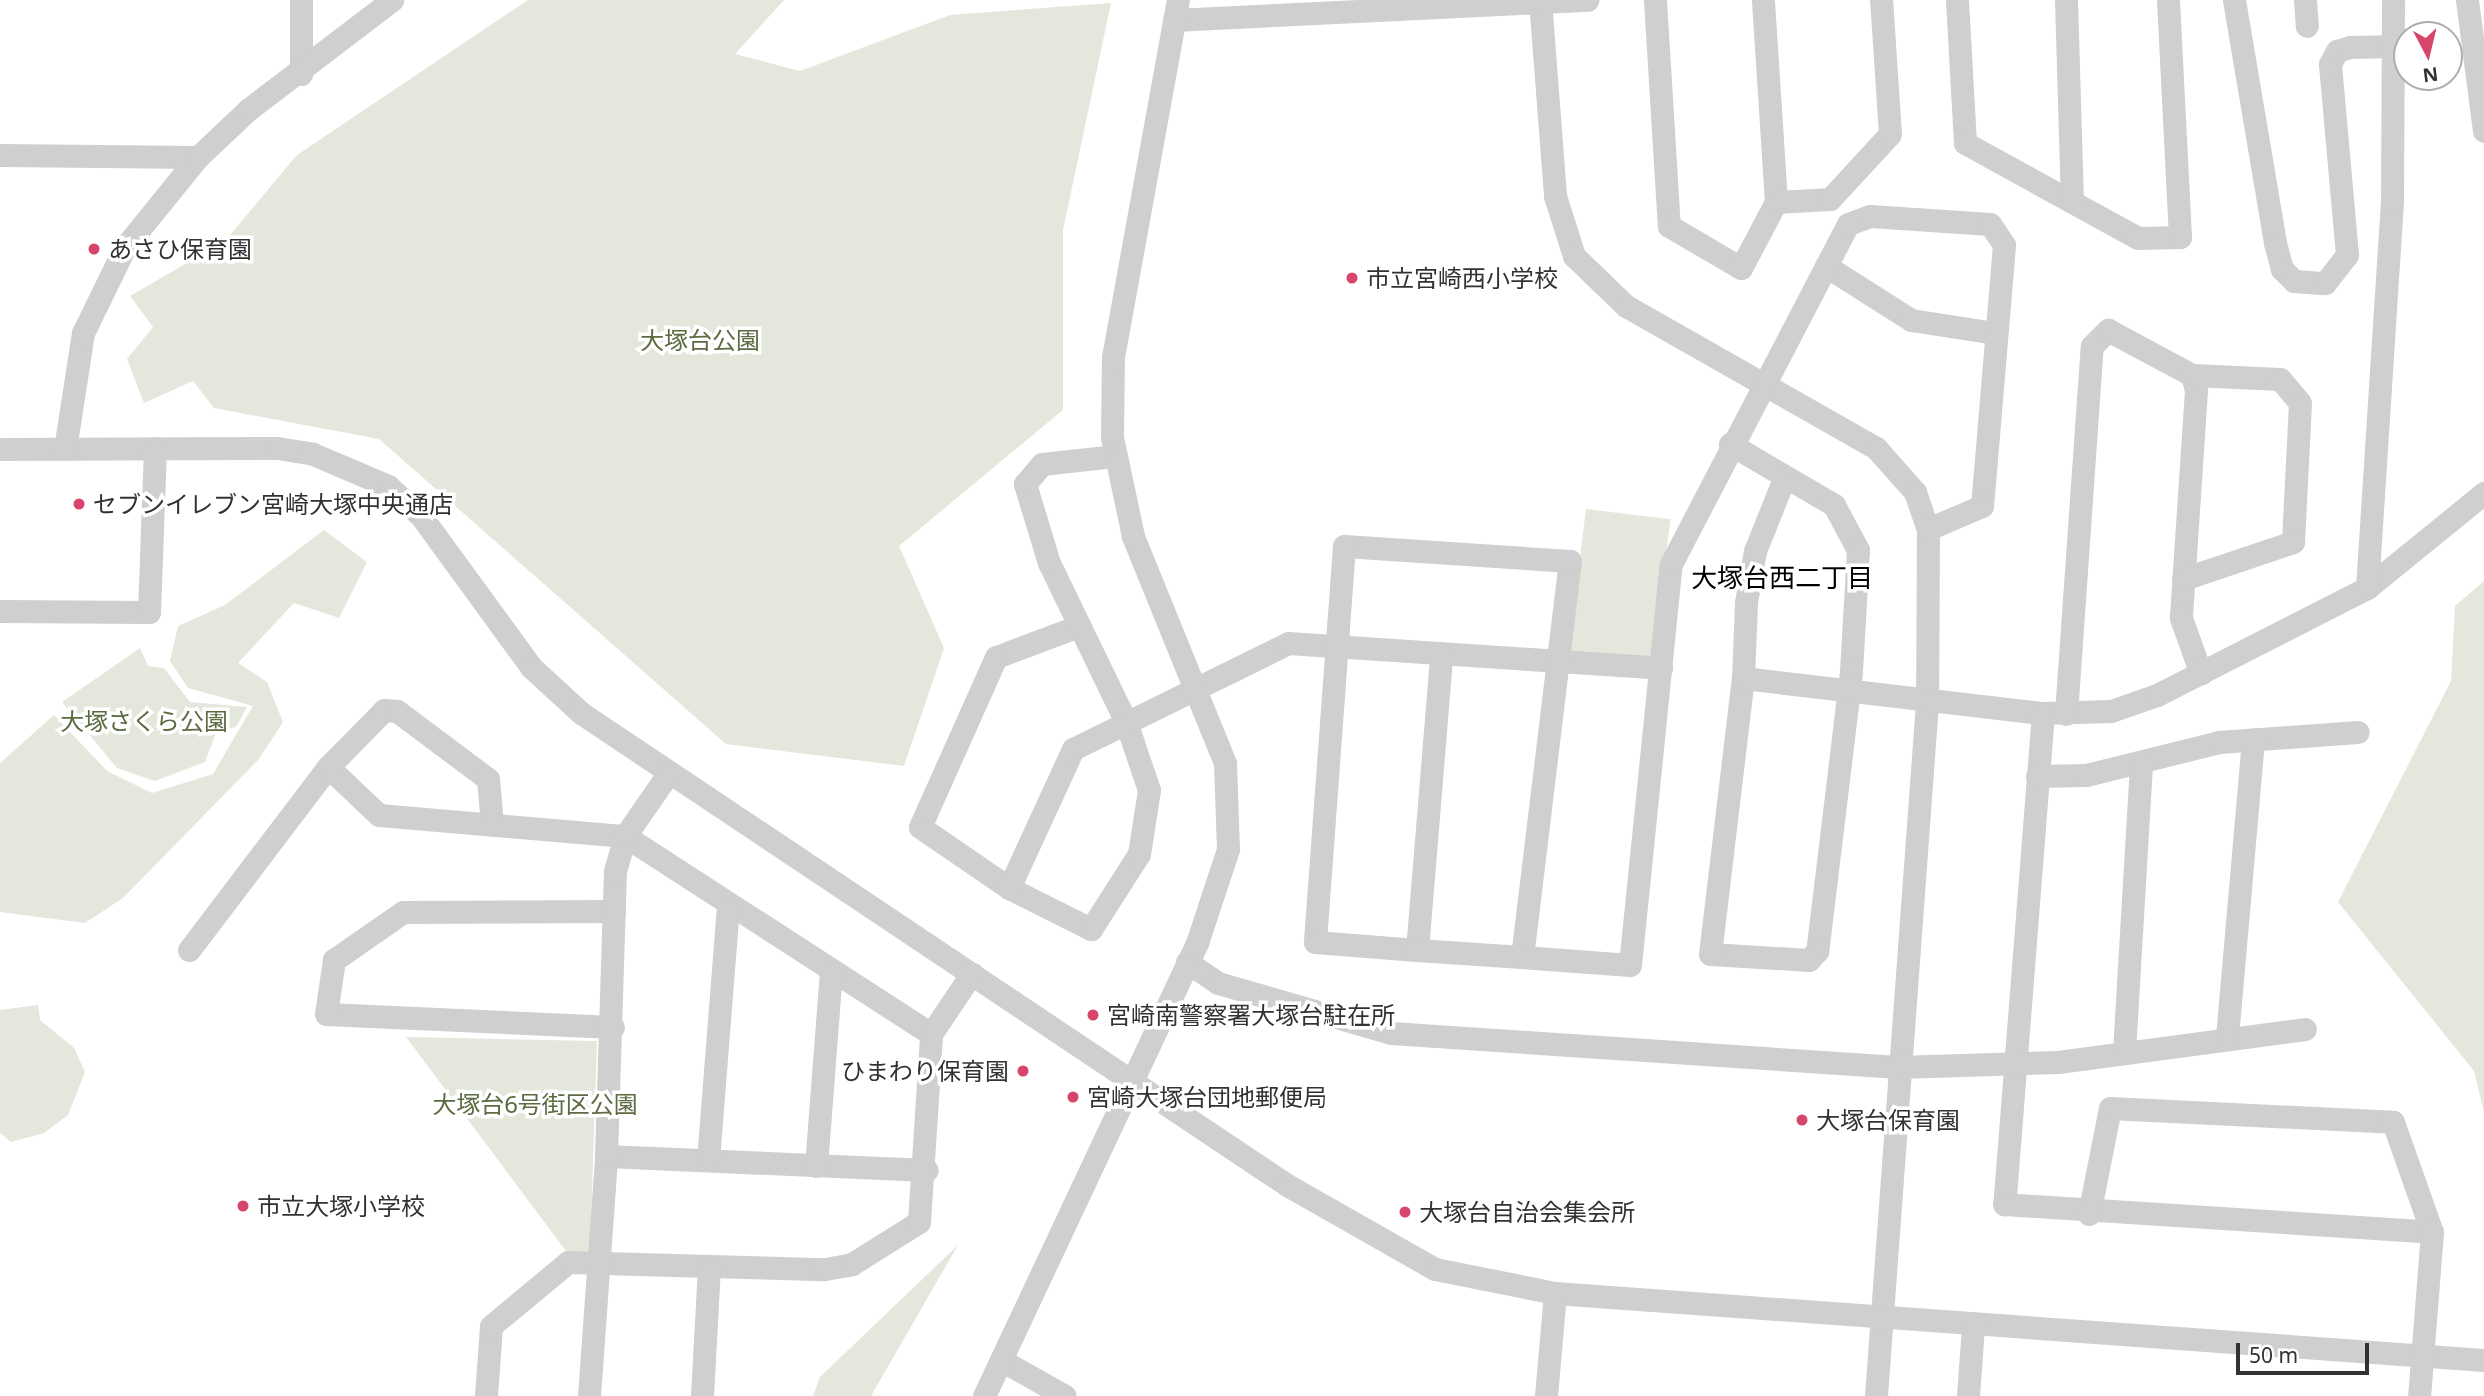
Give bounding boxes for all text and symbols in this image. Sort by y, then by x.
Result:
north arrow [2393,21,2463,91]
text: N [2421,61,2440,89]
place label: あさひ保育園 [108,235,252,263]
marker: あさひ保育園 [86,241,102,257]
place label: 市立宮崎西小学校 [1366,264,1558,292]
marker: 市立宮崎西小学校 [1344,270,1360,286]
park label: 大塚台公園 [640,326,760,354]
place label: セブンイレブン宮崎大塚中央通店 [93,490,453,518]
marker: セブンイレブン宮崎大塚中央通店 [71,496,87,512]
district label: 大塚台西二丁目 [1691,562,1873,594]
park label: 大塚さくら公園 [60,707,228,735]
place label: 宮崎南警察署大塚台駐在所 [1107,1001,1395,1029]
marker: 宮崎南警察署大塚台駐在所 [1085,1007,1101,1023]
place label: ひまわり保育園 [841,1057,1009,1085]
marker: ひまわり保育園 [1015,1063,1031,1079]
place label: 宮崎大塚台団地郵便局 [1087,1083,1327,1111]
marker: 宮崎大塚台団地郵便局 [1065,1089,1081,1105]
park label: 大塚台6号街区公園 [432,1090,638,1118]
place label: 大塚台保育園 [1816,1106,1960,1134]
marker: 大塚台保育園 [1794,1112,1810,1128]
place label: 市立大塚小学校 [257,1192,425,1220]
marker: 市立大塚小学校 [235,1198,251,1214]
place label: 大塚台自治会集会所 [1419,1198,1635,1226]
marker: 大塚台自治会集会所 [1397,1204,1413,1220]
scale bar [2239,1330,2372,1374]
text: 50 m [2249,1341,2298,1369]

